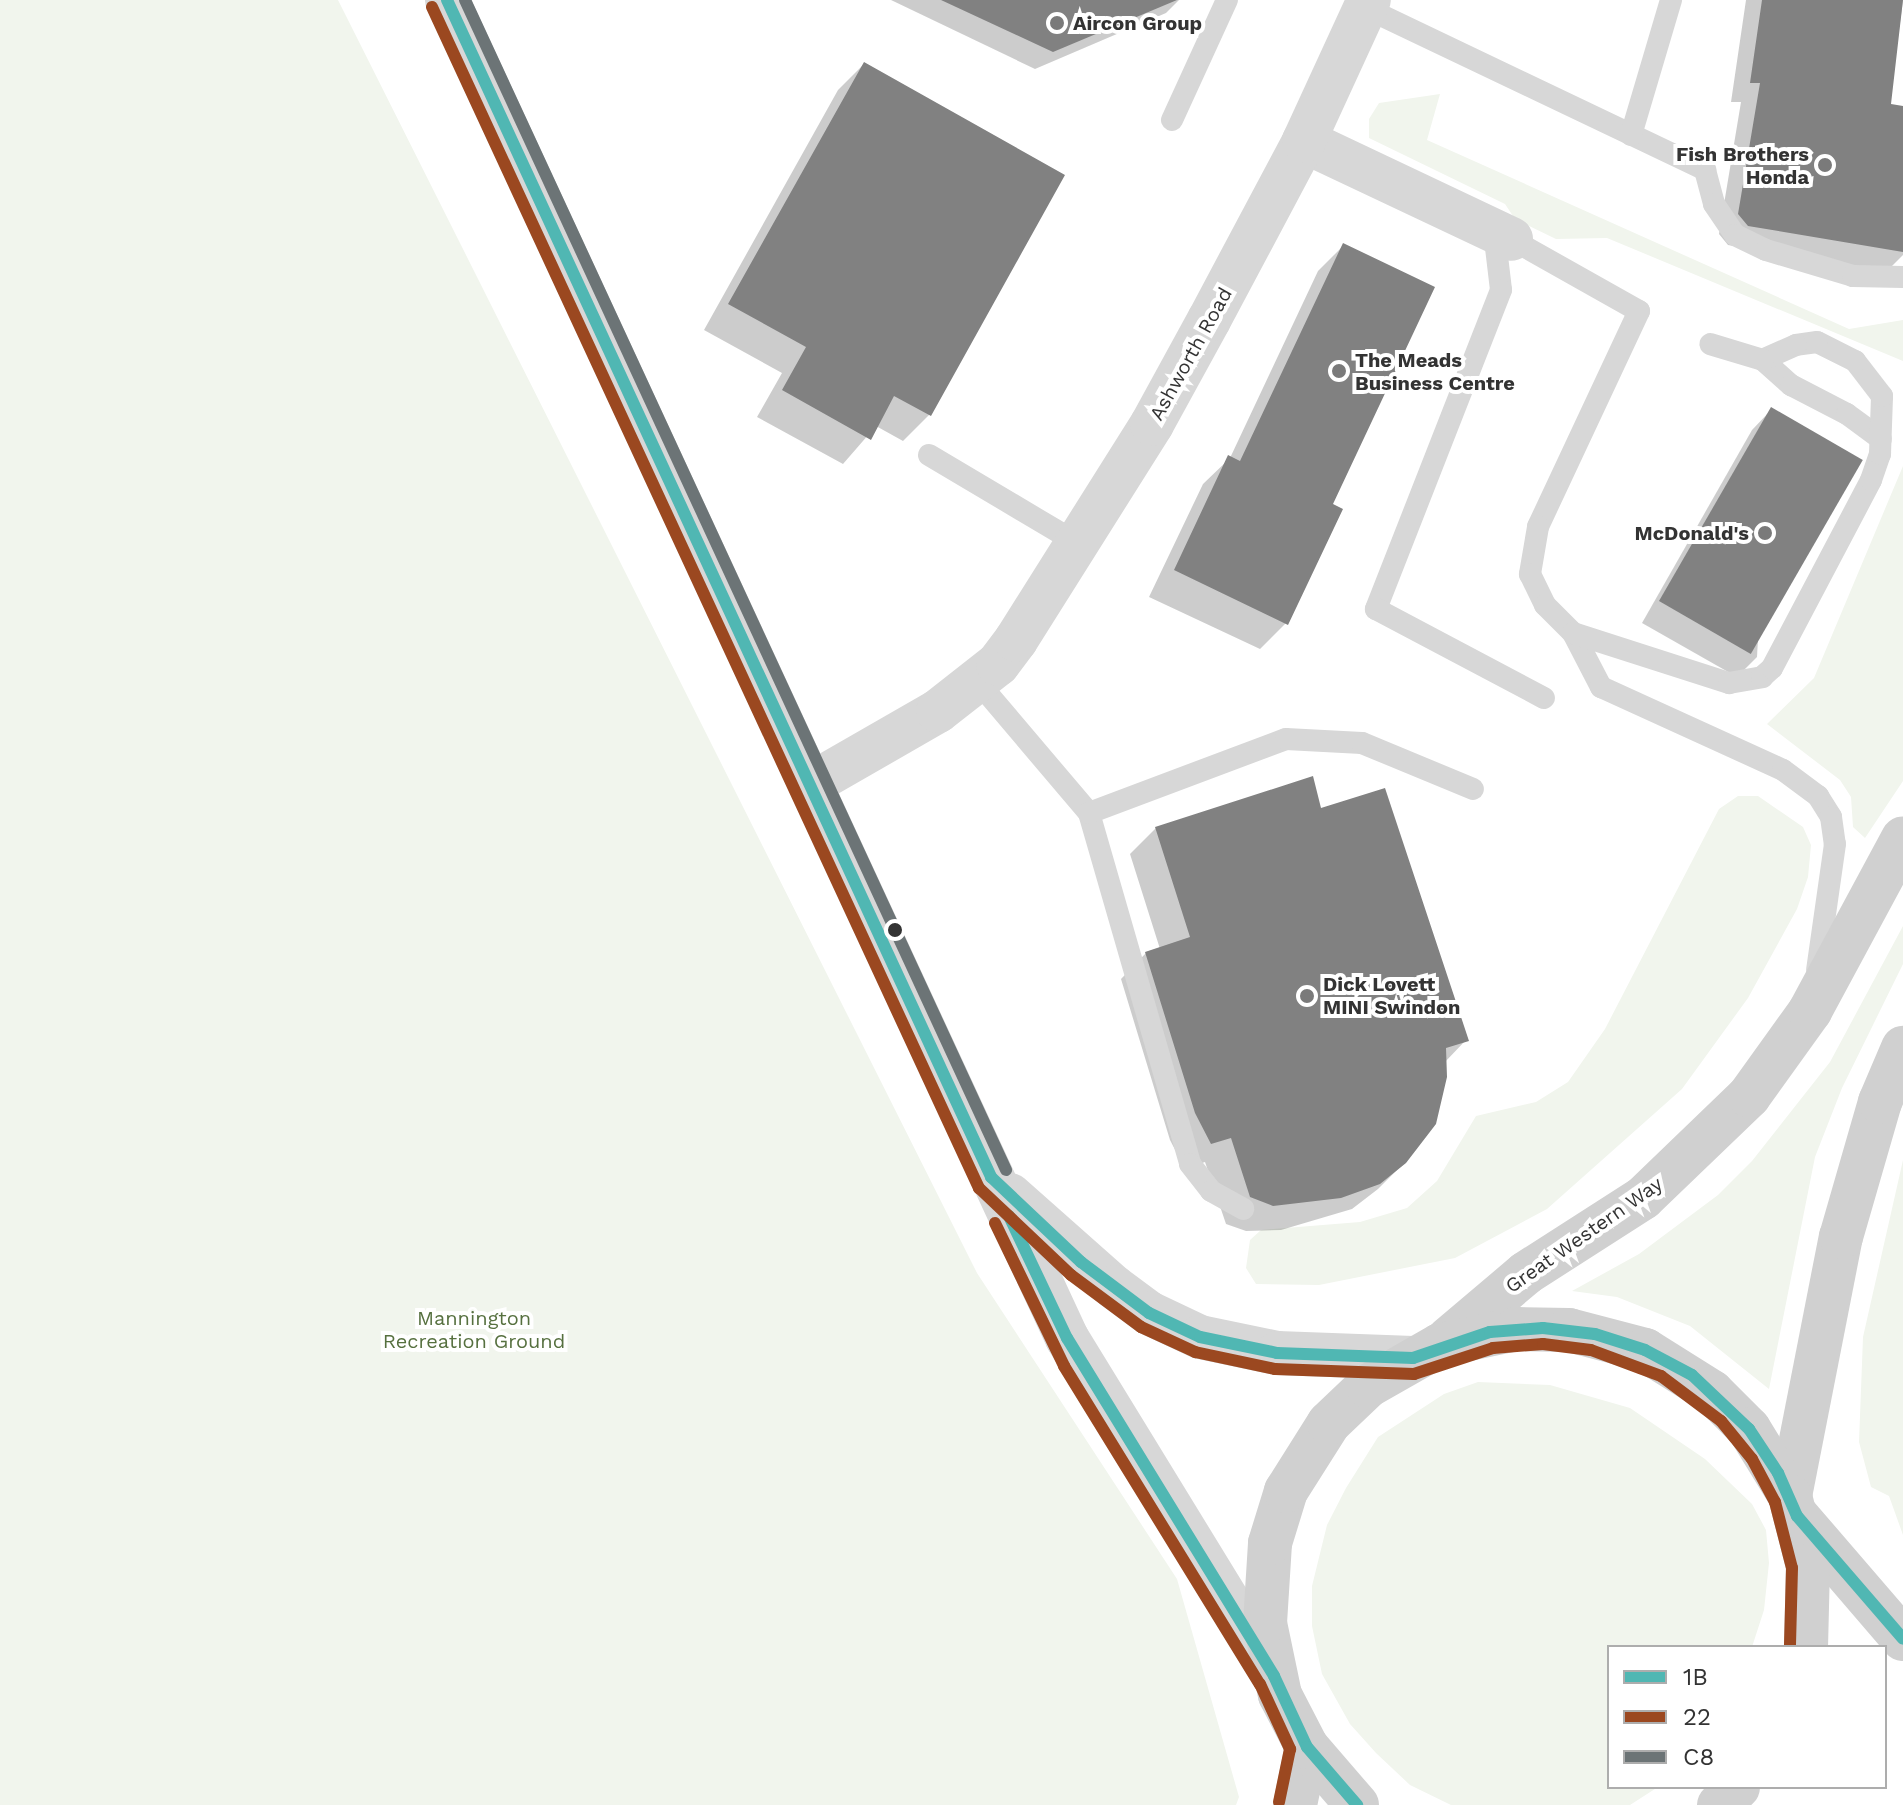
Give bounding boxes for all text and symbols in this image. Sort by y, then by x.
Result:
place label: Aircon Group [1073,11,1202,35]
marker: Aircon Group [1048,14,1066,32]
place label: Fish Brothers Honda [1676,142,1809,189]
marker: Fish Brothers Honda [1816,156,1834,174]
street label: Ashworth Road [1145,283,1237,425]
place label: The Meads Business Centre [1355,348,1515,395]
marker: The Meads Business Centre [1330,362,1348,380]
place label: McDonald's [1635,521,1749,545]
marker: McDonald's [1756,524,1774,542]
unlabelled marker [887,922,903,938]
place label: Dick Lovett MINI Swindon [1323,972,1460,1019]
marker: Dick Lovett MINI Swindon [1298,987,1316,1005]
street label: Great Western Way [1500,1171,1668,1299]
park label: Mannington Recreation Ground [383,1306,565,1353]
legend [1607,1645,1887,1789]
text: 1B [1683,1663,1708,1691]
text: 22 [1683,1703,1711,1731]
text: C8 [1683,1743,1714,1771]

